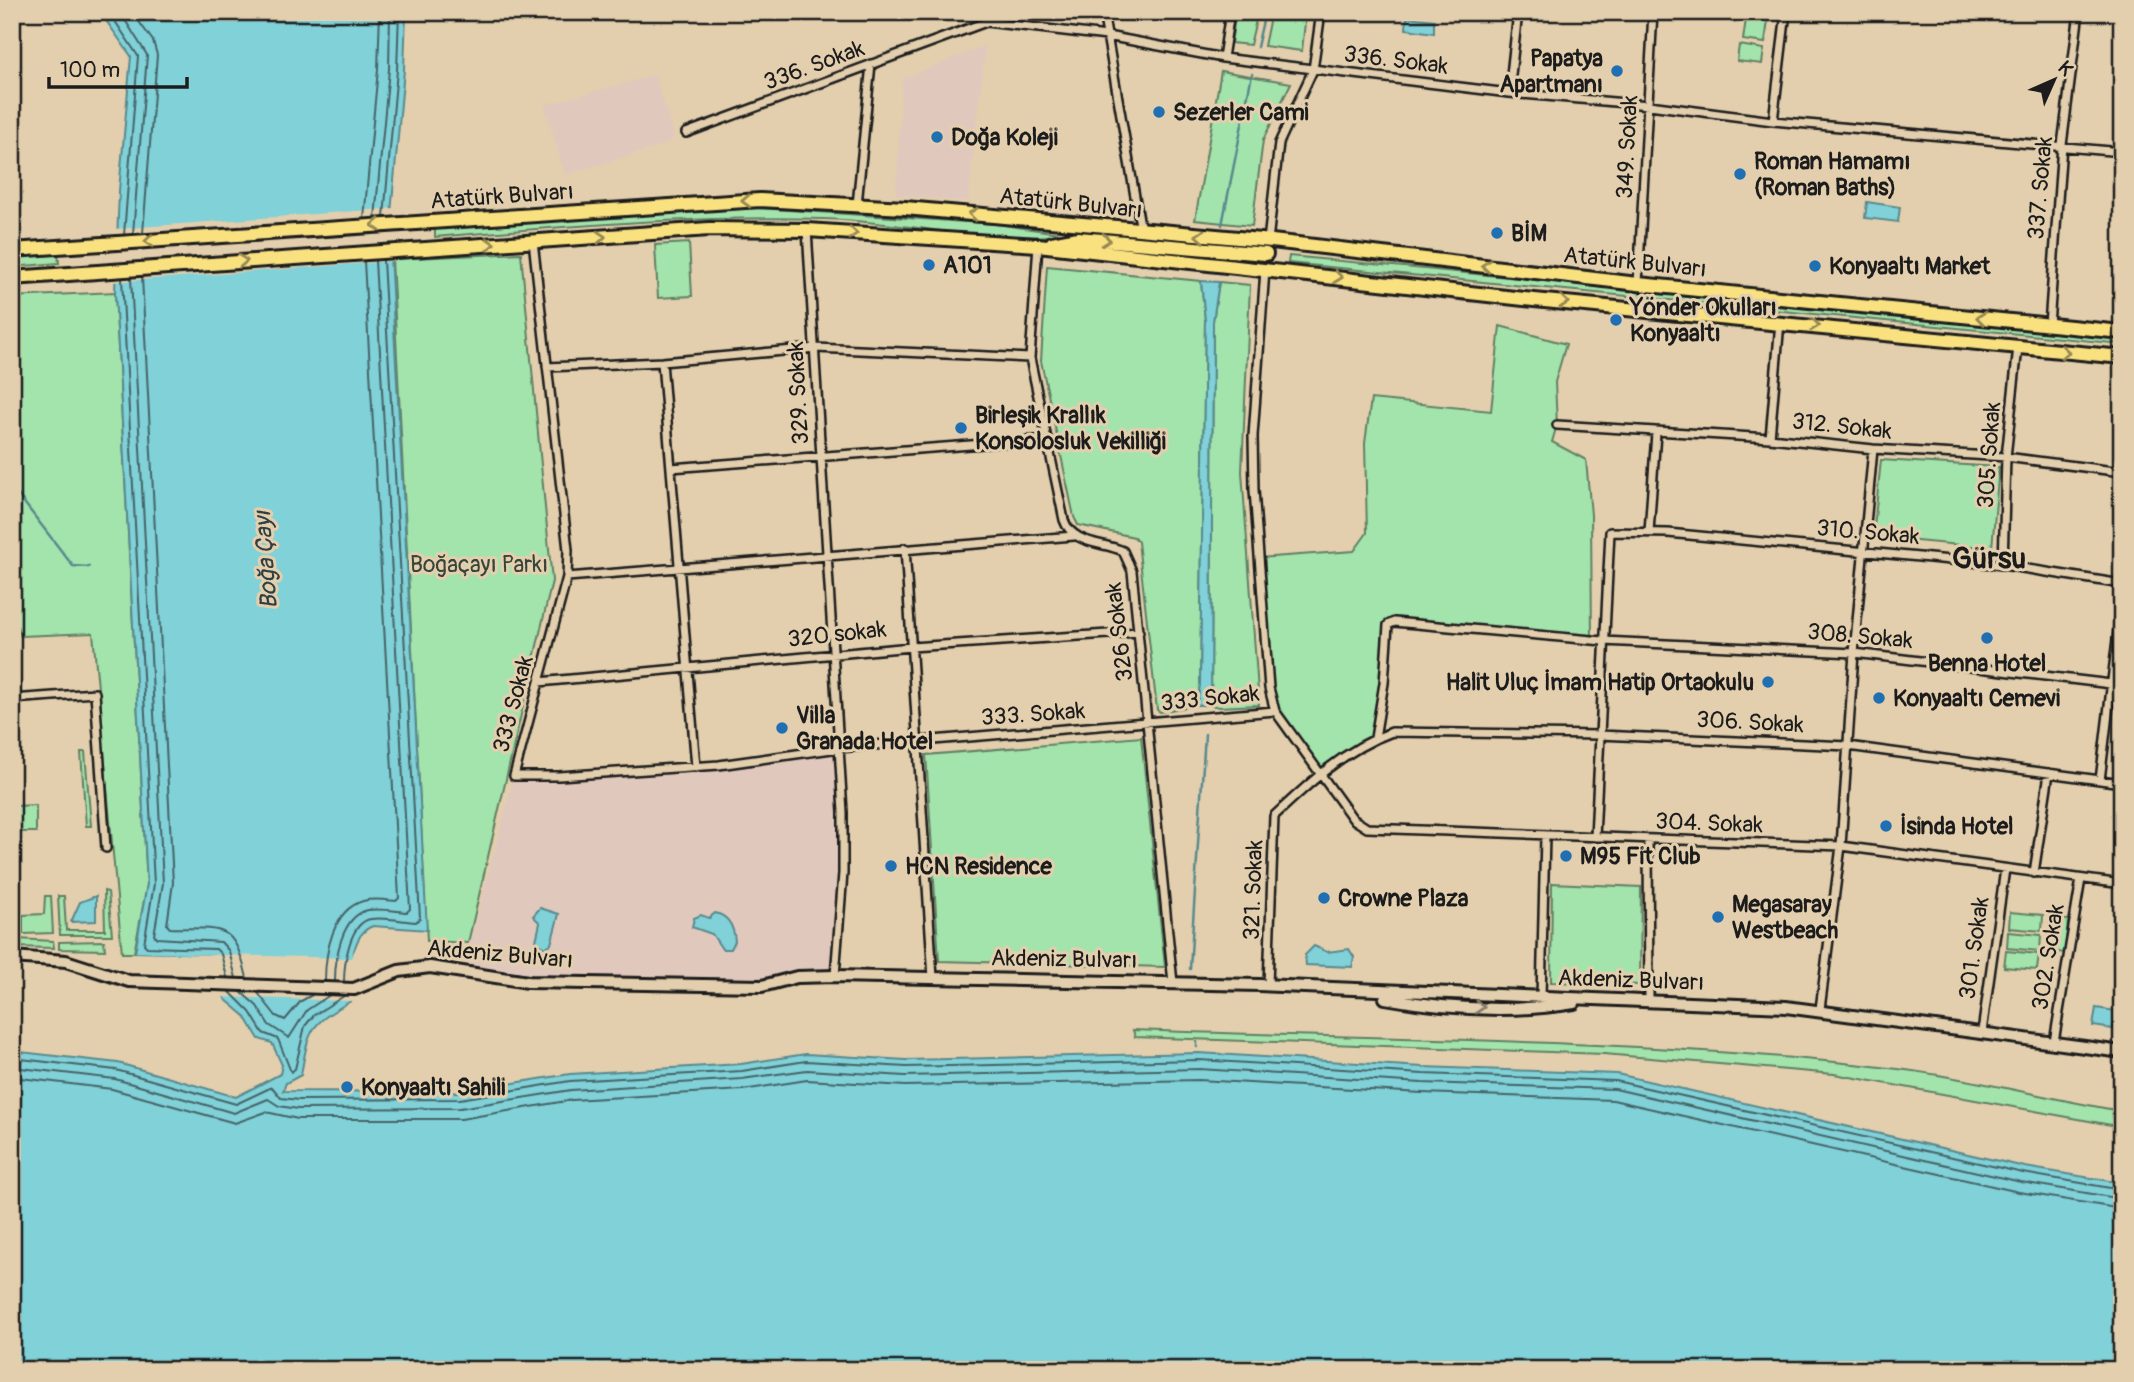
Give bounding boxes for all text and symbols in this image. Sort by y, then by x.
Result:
street label: 336. Sokak [760,33,869,97]
street label: 336. Sokak [1342,39,1450,81]
place label: Papatya Apartmanı [1499,44,1603,99]
scale bar [49,46,187,90]
north arrow [2018,46,2088,116]
text: K [2053,56,2078,82]
text: 100 m [60,57,120,84]
marker: Papatya Apartmanı [1609,63,1625,79]
street label: 349. Sokak [1610,94,1644,200]
place label: Sezerler Cami [1173,98,1309,127]
marker: Sezerler Cami [1151,104,1167,120]
place label: Doğa Koleji [951,123,1058,152]
marker: Doğa Koleji [929,129,945,145]
street label: 337. Sokak [2021,135,2059,241]
place label: Roman Hamamı (Roman Baths) [1754,147,1910,202]
marker: Roman Hamamı (Roman Baths) [1732,166,1748,182]
street label: Atatürk Bulvarı [429,177,575,215]
street label: Atatürk Bulvarı [998,181,1144,225]
one-way arrow [740,193,751,208]
one-way arrow [967,207,979,222]
one-way arrow [370,218,381,233]
place label: BİM [1511,219,1547,248]
one-way arrow [847,225,858,240]
marker: BİM [1489,225,1505,241]
one-way arrow [596,229,607,244]
one-way arrow [1194,229,1205,244]
one-way arrow [1100,232,1111,247]
one-way arrow [144,233,155,248]
one-way arrow [484,236,495,251]
street label: Atatürk Bulvarı [1562,240,1708,284]
place label: A101 [943,251,992,280]
place label: Konyaaltı Market [1829,252,1991,281]
one-way arrow [237,254,248,269]
marker: A101 [921,257,937,273]
marker: Konyaaltı Market [1807,258,1823,274]
one-way arrow [1481,259,1492,274]
one-way arrow [1333,269,1344,284]
place label: Yönder Okulları Konyaaltı [1629,293,1777,348]
one-way arrow [1559,294,1570,309]
one-way arrow [1975,311,1986,326]
marker: Yönder Okulları Konyaaltı [1608,312,1624,328]
one-way arrow [1809,318,1821,333]
street label: 329. Sokak [781,340,815,445]
one-way arrow [2060,344,2071,359]
street label: 305. Sokak [1971,400,2007,509]
place label: Birleşik Krallık Konsolosluk Vekilliği [975,401,1166,456]
street label: 312. Sokak [1791,406,1894,446]
marker: Birleşik Krallık Konsolosluk Vekilliği [953,420,969,436]
water label: Boğa Çayı [248,508,284,610]
street label: 310. Sokak [1815,513,1921,551]
district label: Gürsu [1952,540,2026,577]
park label: Boğaçayı Parkı [410,550,548,579]
street label: 326 Sokak [1098,580,1139,683]
street label: 320 sokak [786,614,888,654]
street label: 308. Sokak [1806,617,1914,655]
marker: Benna Hotel [1979,630,1995,646]
place label: Benna Hotel [1928,649,2046,678]
street label: 333 Sokak [486,652,540,756]
place label: Halit Uluç İmam Hatip Ortaokulu [1446,668,1754,697]
marker: Halit Uluç İmam Hatip Ortaokulu [1760,674,1776,690]
street label: 333 Sokak [1159,678,1261,718]
place label: Konyaaltı Cemevi [1893,684,2060,713]
marker: Konyaaltı Cemevi [1871,690,1887,706]
street label: 333. Sokak [980,696,1086,732]
place label: Villa Granada Hotel [796,701,933,756]
street label: 306. Sokak [1696,705,1805,739]
marker: Villa Granada Hotel [774,720,790,736]
street label: 304. Sokak [1655,807,1764,839]
place label: İsinda Hotel [1900,812,2014,841]
marker: İsinda Hotel [1878,818,1894,834]
street label: 321. Sokak [1237,839,1269,941]
place label: M95 Fit Club [1580,842,1701,871]
marker: M95 Fit Club [1558,848,1574,864]
place label: HCN Residence [905,852,1052,881]
marker: HCN Residence [883,858,899,874]
place label: Crowne Plaza [1338,884,1469,913]
marker: Crowne Plaza [1316,890,1332,906]
place label: Megasaray Westbeach [1732,890,1839,945]
street label: 301. Sokak [1952,894,1996,1001]
street label: 302. Sokak [2025,901,2071,1012]
marker: Megasaray Westbeach [1710,909,1726,925]
street label: Akdeniz Bulvarı [426,933,574,975]
street label: Akdeniz Bulvarı [991,943,1137,975]
street label: Akdeniz Bulvarı [1557,963,1705,997]
one-way arrow [1475,999,1486,1014]
place label: Konyaaltı Sahili [361,1073,505,1102]
marker: Konyaaltı Sahili [339,1079,355,1095]

